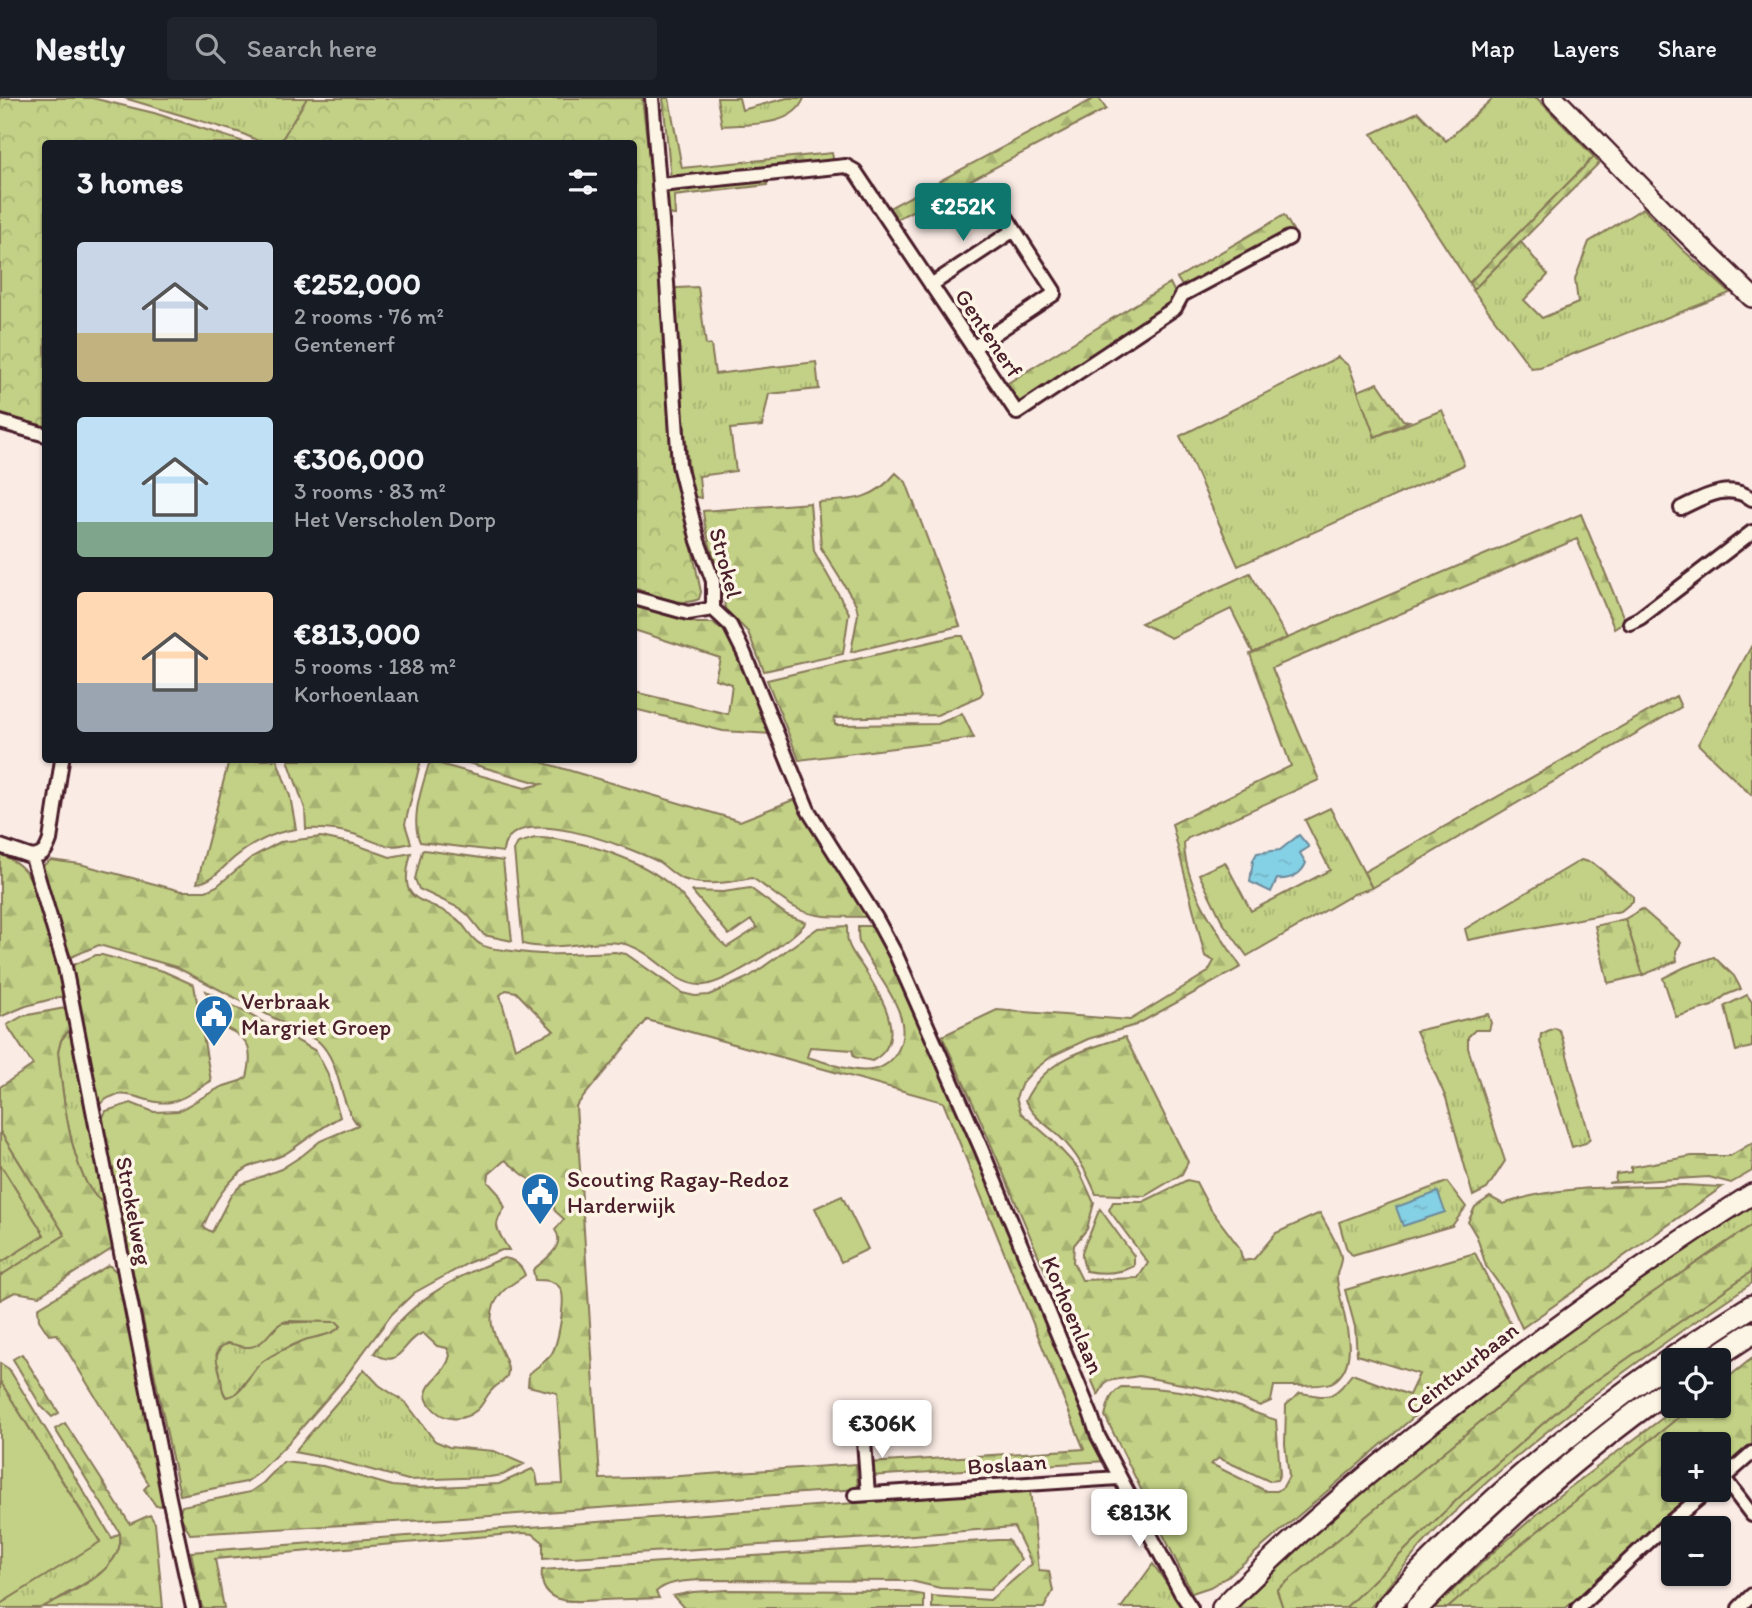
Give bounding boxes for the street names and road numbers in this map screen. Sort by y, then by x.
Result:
street label: Gentenerf [949,283,1029,383]
street label: Strokel [703,525,749,602]
street label: Strokelweg [110,1154,158,1268]
street label: Korhoenlaan [1036,1252,1110,1378]
street label: Ceintuurbaan [1400,1315,1524,1421]
street label: Boslaan [966,1447,1048,1481]

